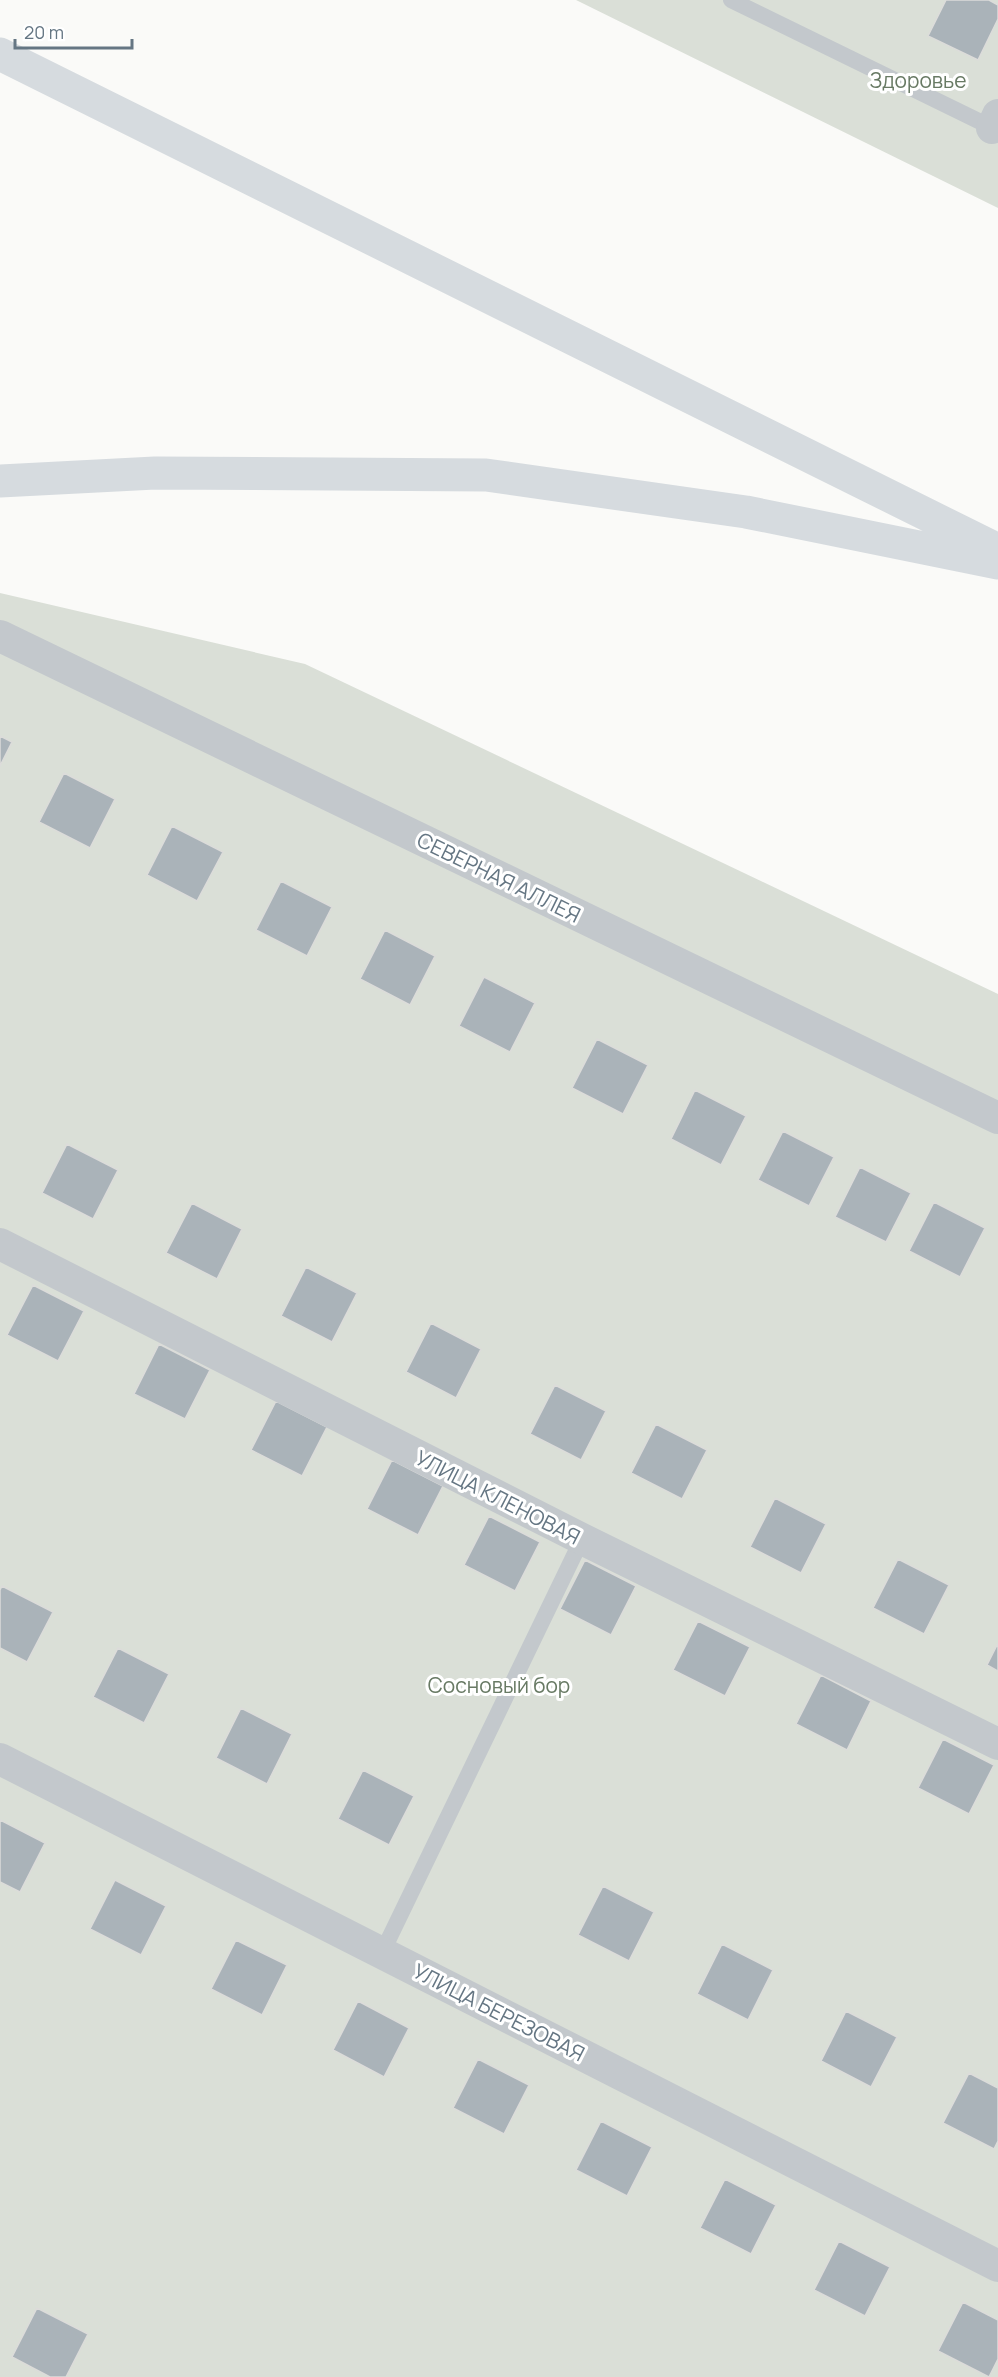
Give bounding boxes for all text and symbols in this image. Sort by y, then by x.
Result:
scale bar [15,12,132,50]
text: 20 m [24,20,64,44]
park label: Здоровье [869,66,967,94]
street label: СЕВЕРНАЯ АЛЛЕЯ [413,825,585,929]
street label: УЛИЦА КЛЕНОВАЯ [411,1443,585,1551]
park label: Сосновый бор [428,1671,570,1699]
street label: УЛИЦА БЕРЕЗОВАЯ [408,1957,590,2067]

